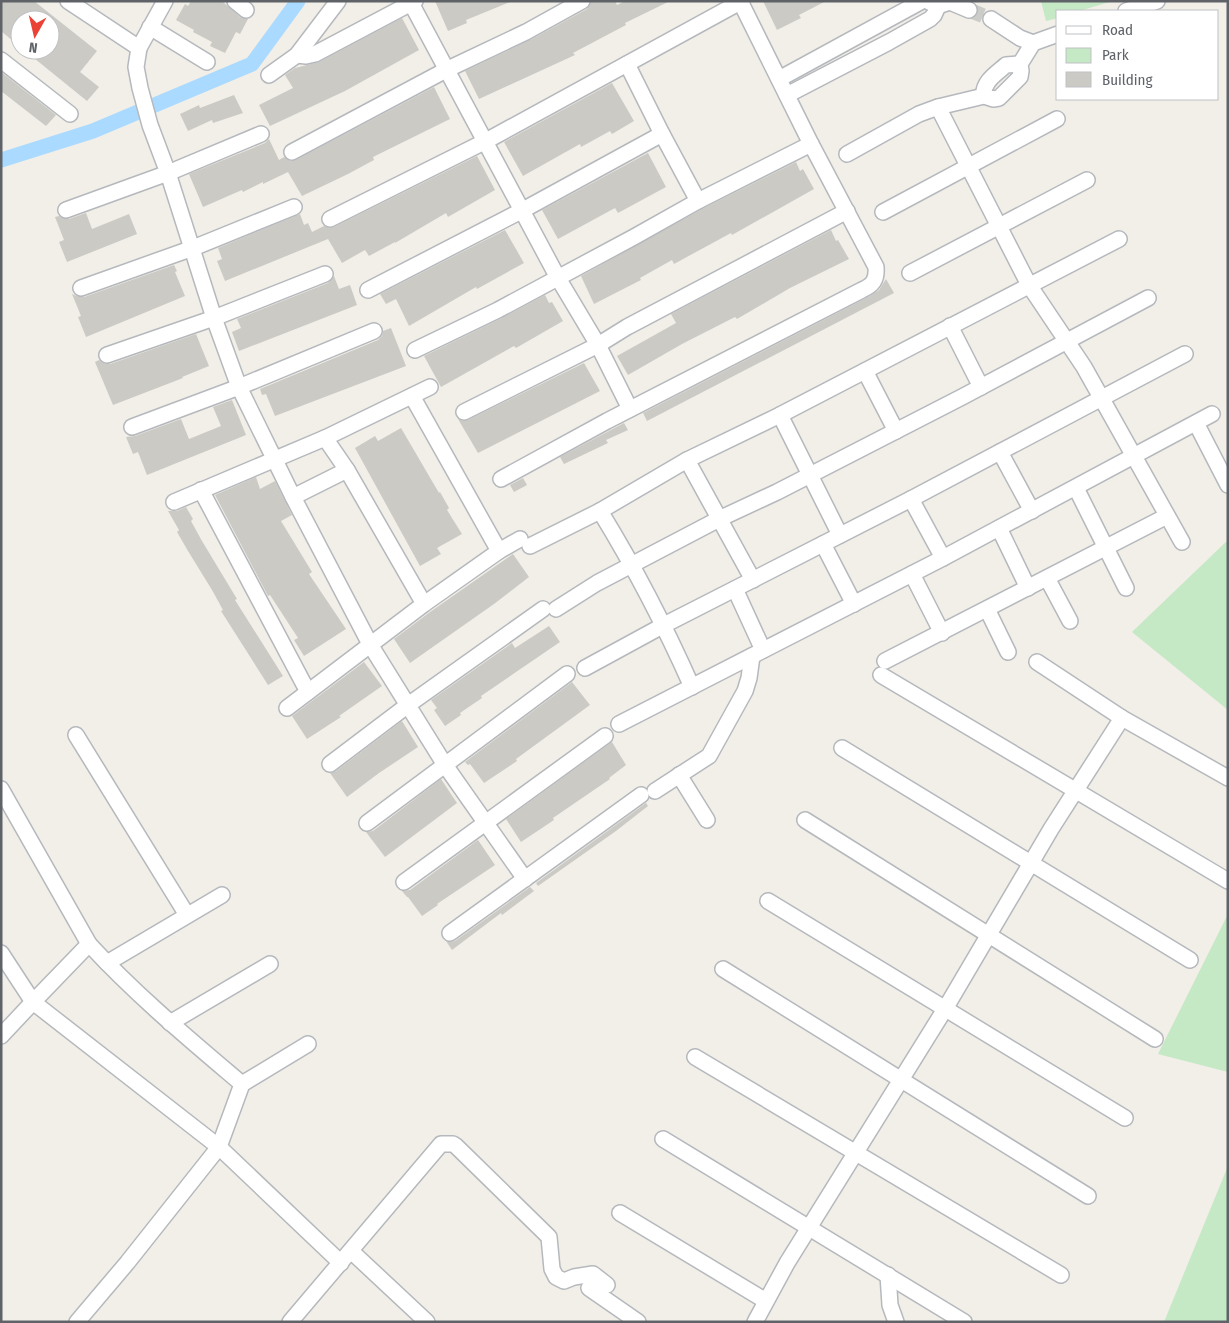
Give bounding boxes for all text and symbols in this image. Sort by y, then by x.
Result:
north arrow [10,10,60,60]
legend [1056,10,1219,100]
text: Road [1102,21,1133,39]
text: N [28,38,39,56]
text: Park [1102,46,1129,64]
text: Building [1102,71,1153,89]

